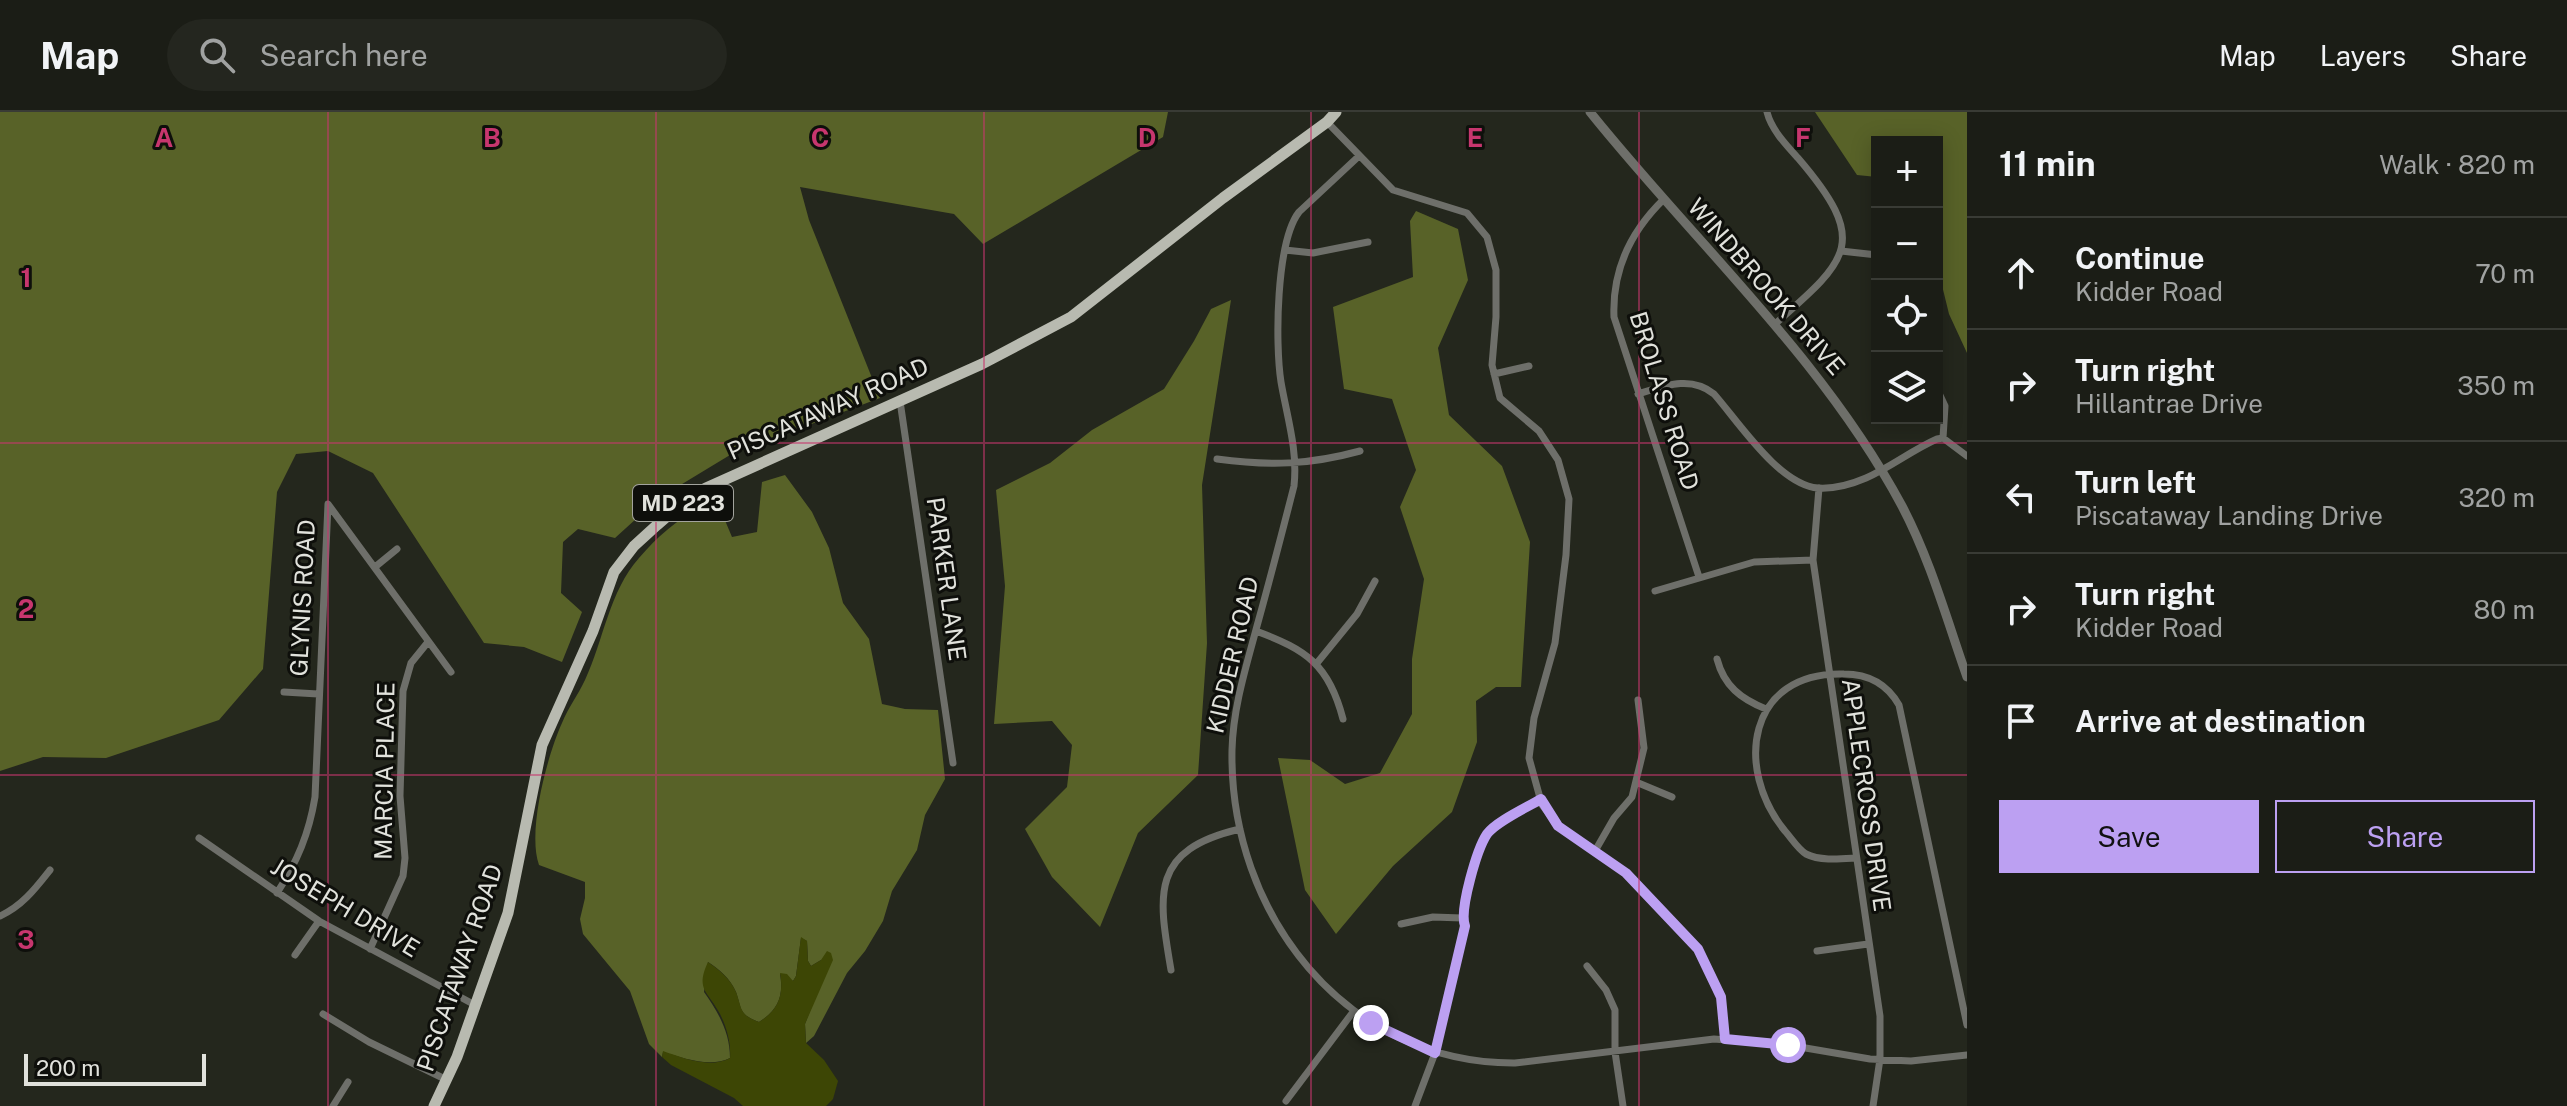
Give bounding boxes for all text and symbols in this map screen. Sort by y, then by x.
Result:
search box [167,19,727,91]
text: Map [40,33,119,78]
icon: search [195,33,239,77]
text: Search here [259,37,428,73]
text: Map [2219,39,2276,72]
text: Layers [2320,39,2406,72]
text: Share [2450,39,2527,72]
text: A [155,122,174,153]
text: B [483,122,501,153]
text: C [811,122,829,153]
text: D [1138,122,1156,153]
text: E [1467,122,1483,153]
text: F [1795,122,1811,153]
map controls [1871,136,1943,424]
button: + [1871,136,1943,208]
text: 11 min [1999,144,2096,184]
text: Walk · 820 m [2379,149,2535,180]
street label: WINDBROOK DRIVE [1682,192,1851,380]
button: − [1871,208,1943,280]
text: Continue [2075,240,2205,276]
icon: ahead [1999,251,2043,295]
text: 70 m [2475,258,2535,289]
text: 1 [20,262,32,293]
text: Kidder Road [2075,276,2223,307]
button: locate [1871,280,1943,352]
street label: BROLASS ROAD [1624,308,1705,493]
street label: PISCATAWAY ROAD [723,351,933,465]
button: layers [1871,352,1943,424]
text: Turn right [2075,352,2215,388]
icon: right [1999,363,2043,407]
text: 350 m [2457,370,2535,401]
text: Hillantrae Drive [2075,388,2263,419]
text: Turn left [2075,464,2196,500]
icon: left [1999,475,2043,519]
text: 320 m [2458,482,2535,513]
road number: MD 223 [633,485,733,521]
street label: PARKER LANE [922,495,972,662]
text: Piscataway Landing Drive [2075,500,2383,531]
street label: GLYNIS ROAD [284,519,320,677]
street label: KIDDER ROAD [1200,574,1264,736]
text: Turn right [2075,576,2215,612]
icon: right [1999,587,2043,631]
text: 2 [18,593,34,624]
text: 80 m [2474,594,2535,625]
text: Kidder Road [2075,612,2223,643]
street label: APPLECROSS DRIVE [1837,676,1897,913]
street label: MARCIA PLACE [368,682,400,860]
icon: arrive [1999,699,2043,743]
text: Arrive at destination [2075,703,2366,739]
button: Save [1999,800,2259,873]
button: Share [2275,800,2535,873]
street label: JOSEPH DRIVE [266,852,425,962]
street label: PISCATAWAY ROAD [410,860,508,1075]
text: 3 [17,924,35,955]
route end [1353,1005,1389,1041]
route start [1770,1027,1806,1063]
scale bar [24,1050,206,1086]
text: 200 m [36,1055,100,1081]

